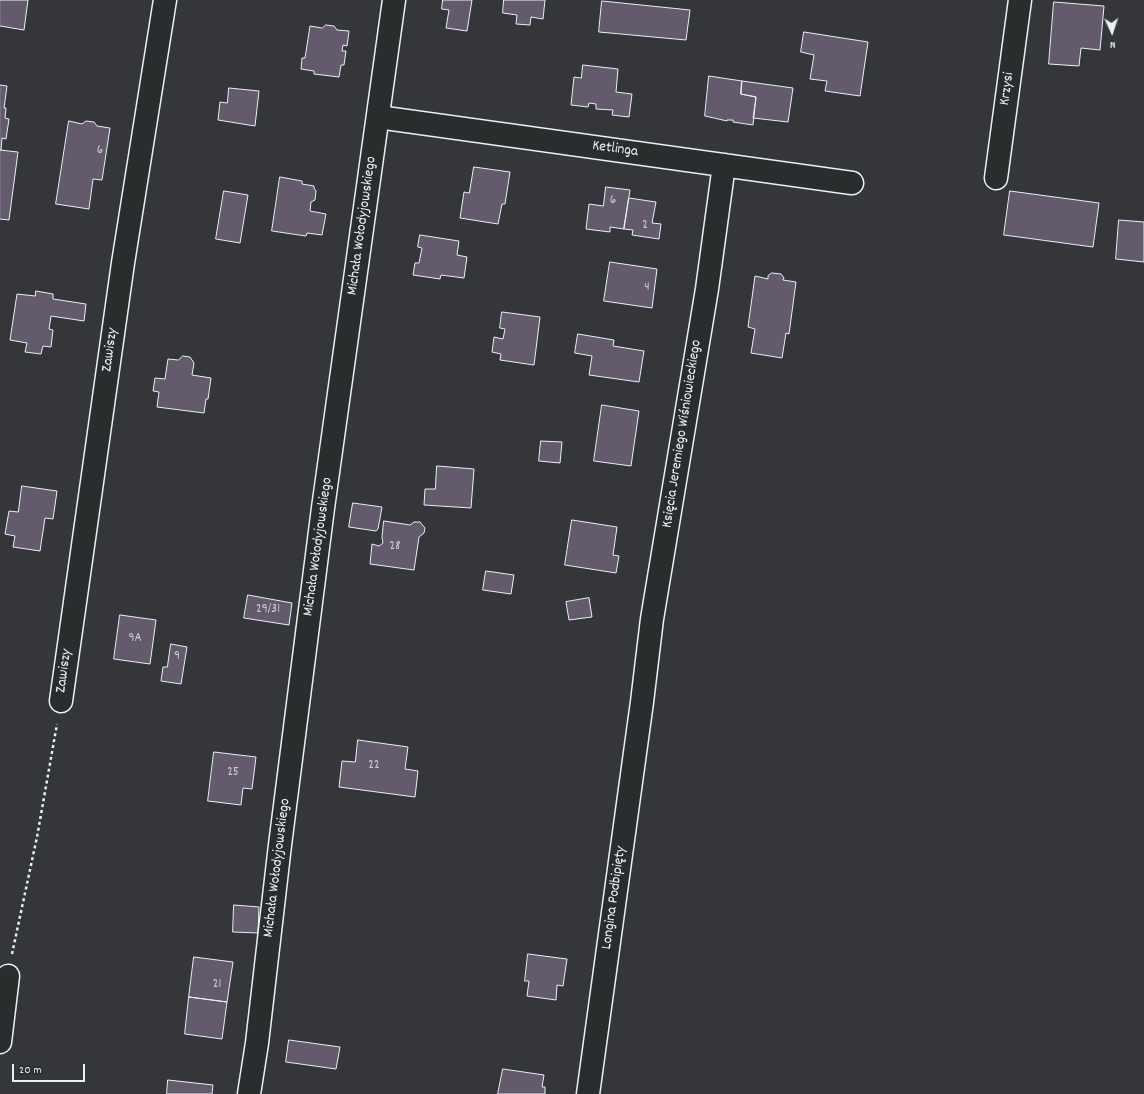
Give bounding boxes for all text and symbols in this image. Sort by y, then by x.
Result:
north arrow [1092,12,1132,52]
text: N [1109,36,1116,52]
street label: Krzysi [997,71,1019,107]
street label: Ketlinga [591,138,639,162]
house number: 6 [97,143,103,159]
street label: Michała Wołodyjowskiego [344,155,382,297]
house number: 6 [610,193,616,209]
house number: 2 [642,218,648,234]
house number: 4 [644,280,650,296]
street label: Zawiszy [99,327,123,373]
street label: Księcia Jeremiego Wiśniowieckiego [659,339,707,529]
street label: Michała Wołodyjowskiego [300,476,338,618]
house number: 28 [390,539,400,555]
house number: 29/31 [256,602,280,618]
house number: 9A [128,631,142,647]
street label: Zawiszy [53,648,77,694]
house number: 9 [174,649,180,665]
house number: 22 [368,758,380,774]
house number: 25 [227,765,239,781]
street label: Michała Wołodyjowskiego [261,797,295,939]
street label: Longina Podbipięty [599,845,631,951]
house number: 21 [213,977,221,993]
scale bar [14,1056,87,1082]
text: 20 m [19,1062,42,1079]

